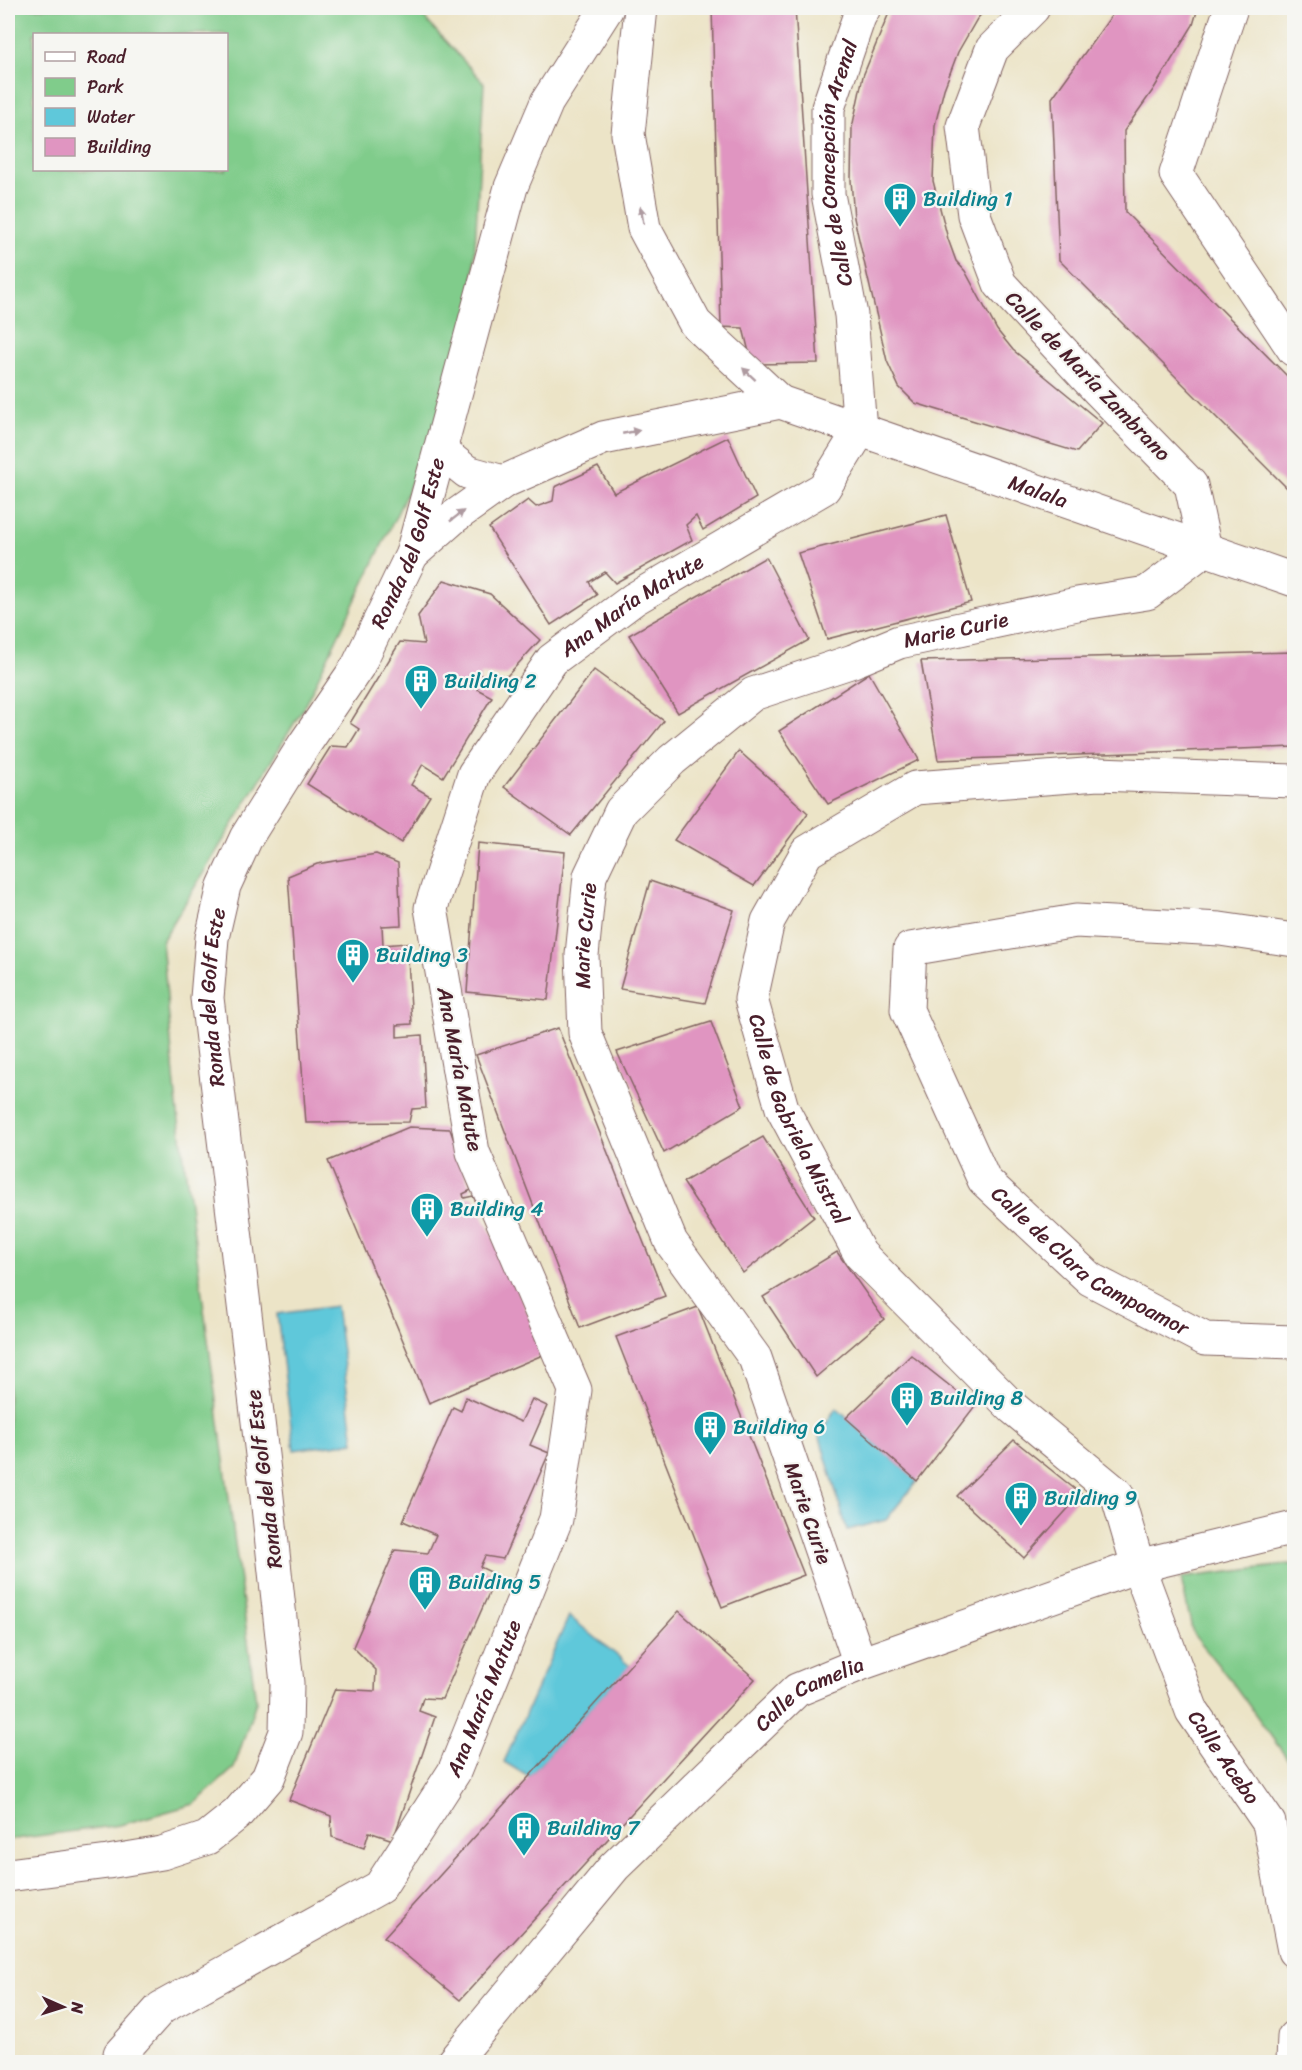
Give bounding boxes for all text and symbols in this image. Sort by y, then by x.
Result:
legend [33,33,228,171]
street label: Calle de Concepción Arenal [809,33,869,290]
text: Road [87,41,127,73]
text: Park [87,71,124,103]
text: Water [87,101,136,133]
text: Building [87,131,151,163]
place label: Building 1 [923,180,1013,218]
building icon: Building 1 [882,181,918,228]
one-way arrow [637,205,646,224]
street label: Calle de María Zambrano [996,281,1181,471]
one-way arrow [742,367,756,381]
one-way arrow [622,427,641,436]
street label: Ronda del Golf Este [360,453,456,635]
street label: Malala [1003,463,1073,519]
one-way arrow [449,510,464,522]
street label: Ana María Matute [551,543,711,668]
street label: Marie Curie [900,600,1012,660]
place label: Building 2 [444,662,537,700]
building icon: Building 2 [403,663,439,710]
street label: Marie Curie [563,881,608,990]
street label: Ronda del Golf Este [188,903,237,1089]
place label: Building 3 [376,936,469,974]
building icon: Building 3 [335,937,371,984]
street label: Ana María Matute [425,983,495,1154]
street label: Calle de Gabriela Mistral [737,1009,861,1233]
street label: Calle de Clara Campoamor [982,1176,1198,1347]
place label: Building 4 [450,1190,544,1228]
building icon: Building 4 [409,1191,445,1238]
place label: Building 8 [930,1379,1024,1417]
building icon: Building 8 [889,1380,925,1427]
street label: Ronda del Golf Este [234,1387,294,1571]
place label: Building 6 [733,1408,826,1446]
building icon: Building 6 [692,1409,728,1456]
street label: Marie Curie [773,1456,843,1570]
place label: Building 9 [1044,1479,1138,1517]
building icon: Building 9 [1003,1480,1039,1527]
place label: Building 5 [448,1563,542,1601]
building icon: Building 5 [407,1564,443,1611]
street label: Ana María Matute [435,1614,533,1784]
street label: Calle Camelia [745,1645,870,1741]
street label: Calle Acebo [1177,1702,1270,1813]
place label: Building 7 [547,1809,642,1847]
building icon: Building 7 [506,1810,542,1857]
north arrow [33,1977,93,2037]
text: N [63,2000,92,2015]

